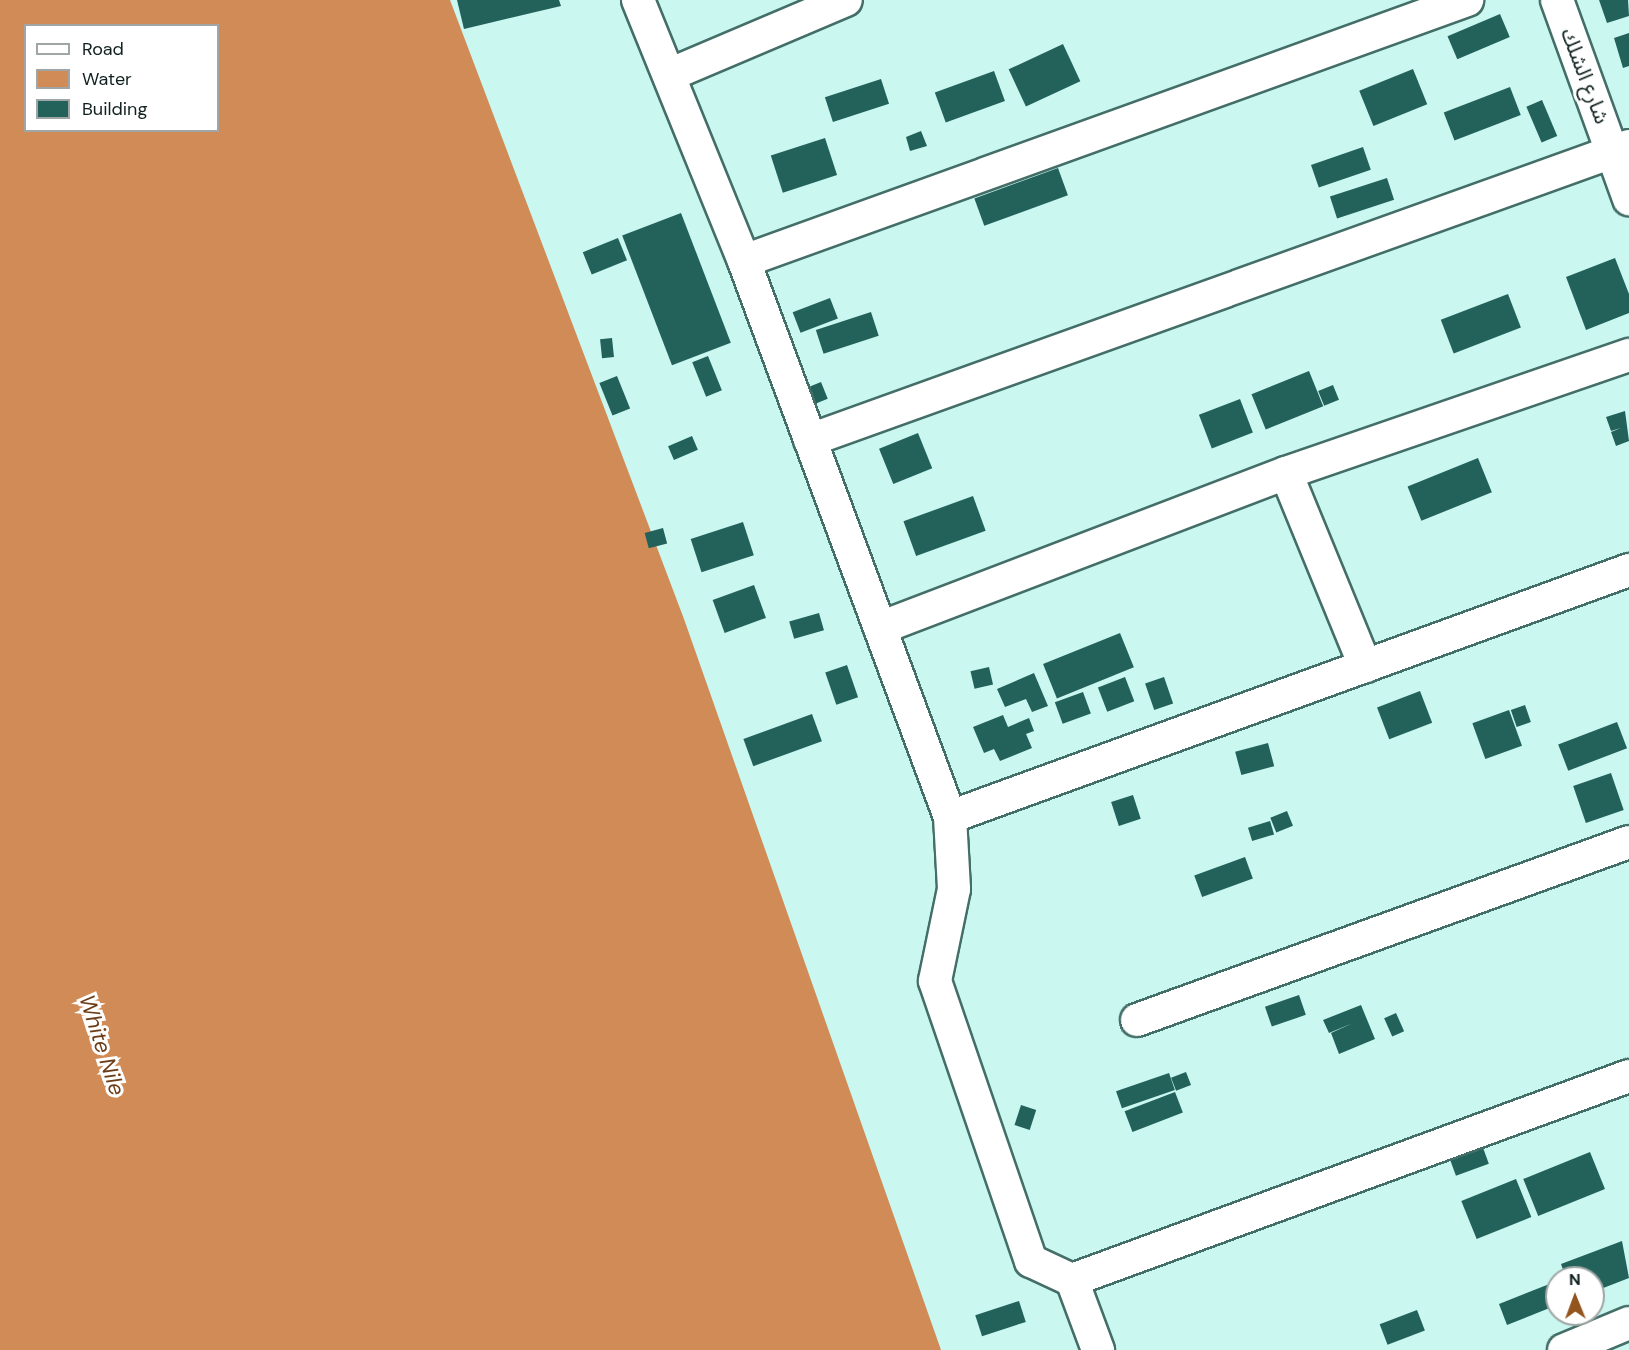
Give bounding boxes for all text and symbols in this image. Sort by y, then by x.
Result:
legend [24,24,219,132]
street label: شارع الشلك [1555,25,1615,127]
text: Road [82,37,124,61]
text: Water [82,67,132,91]
text: Building [82,97,147,121]
water label: White Nile [73,991,131,1099]
north arrow [1545,1266,1605,1326]
text: N [1569,1269,1581,1290]

